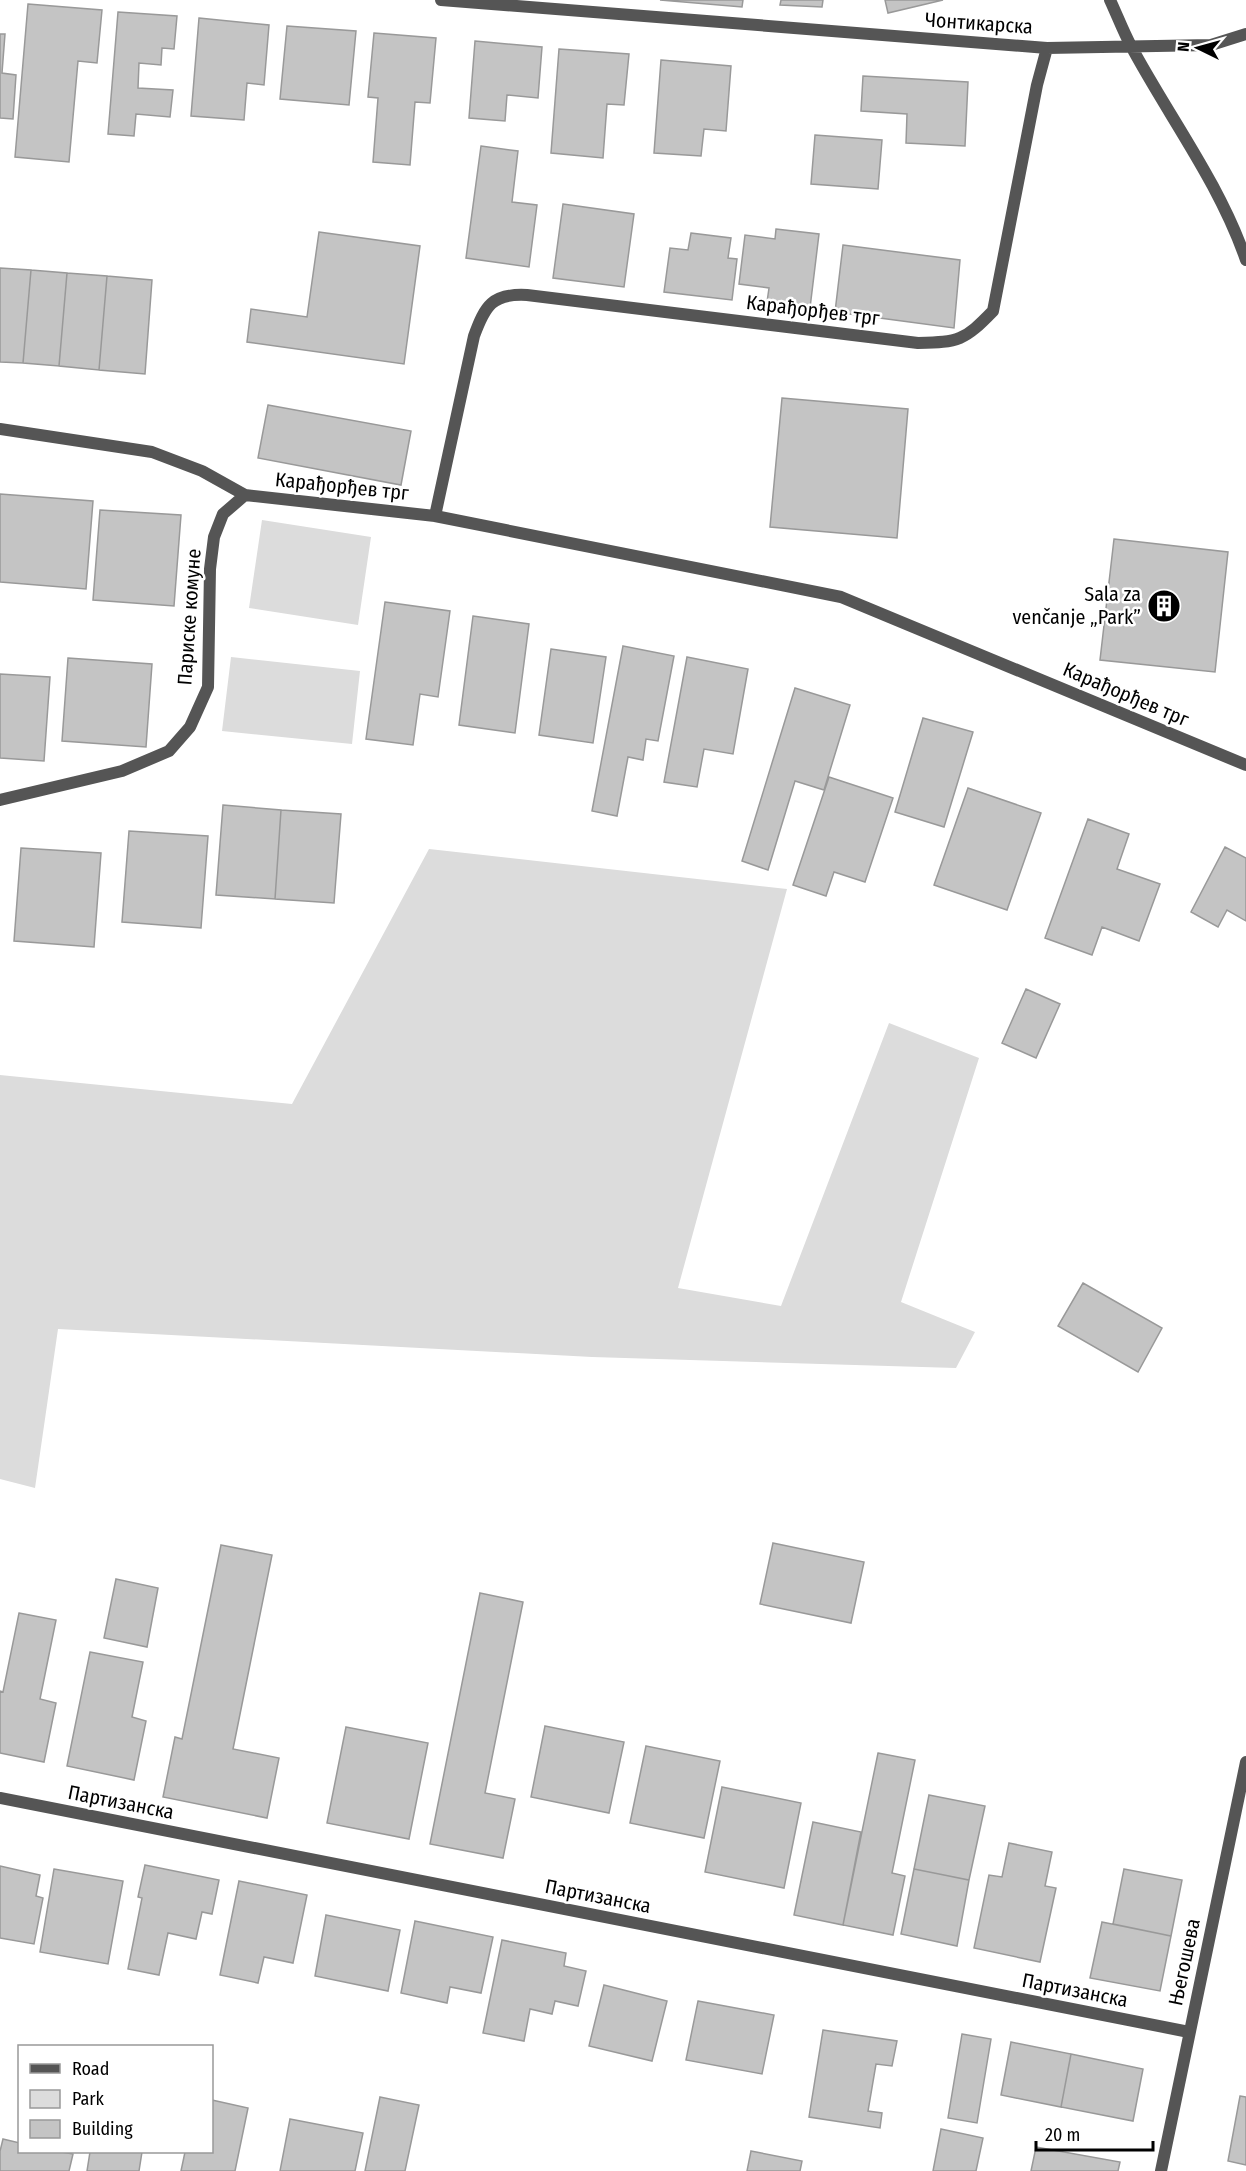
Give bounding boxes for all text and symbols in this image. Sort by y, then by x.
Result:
street label: Чонтикарска [924,7,1034,39]
north arrow [1168,18,1228,78]
text: N [1174,41,1193,52]
street label: Карађорђев трг [745,290,881,330]
street label: Карађорђев трг [274,467,410,505]
street label: Париске комуне [172,548,206,686]
place label: Sala za venčanje „Park” [1012,582,1141,629]
building icon: Sala za venčanje „Park” [1146,588,1182,624]
street label: Карађорђев трг [1060,657,1193,731]
street label: Партизанска [66,1780,176,1824]
street label: Партизанска [543,1874,653,1918]
street label: Његошева [1163,1916,1205,2008]
street label: Партизанска [1020,1968,1130,2012]
legend [18,2045,213,2153]
text: Road [72,2058,109,2080]
text: Park [72,2088,105,2110]
scale bar [1036,2114,1153,2152]
text: Building [72,2118,133,2140]
text: 20 m [1045,2124,1080,2146]

